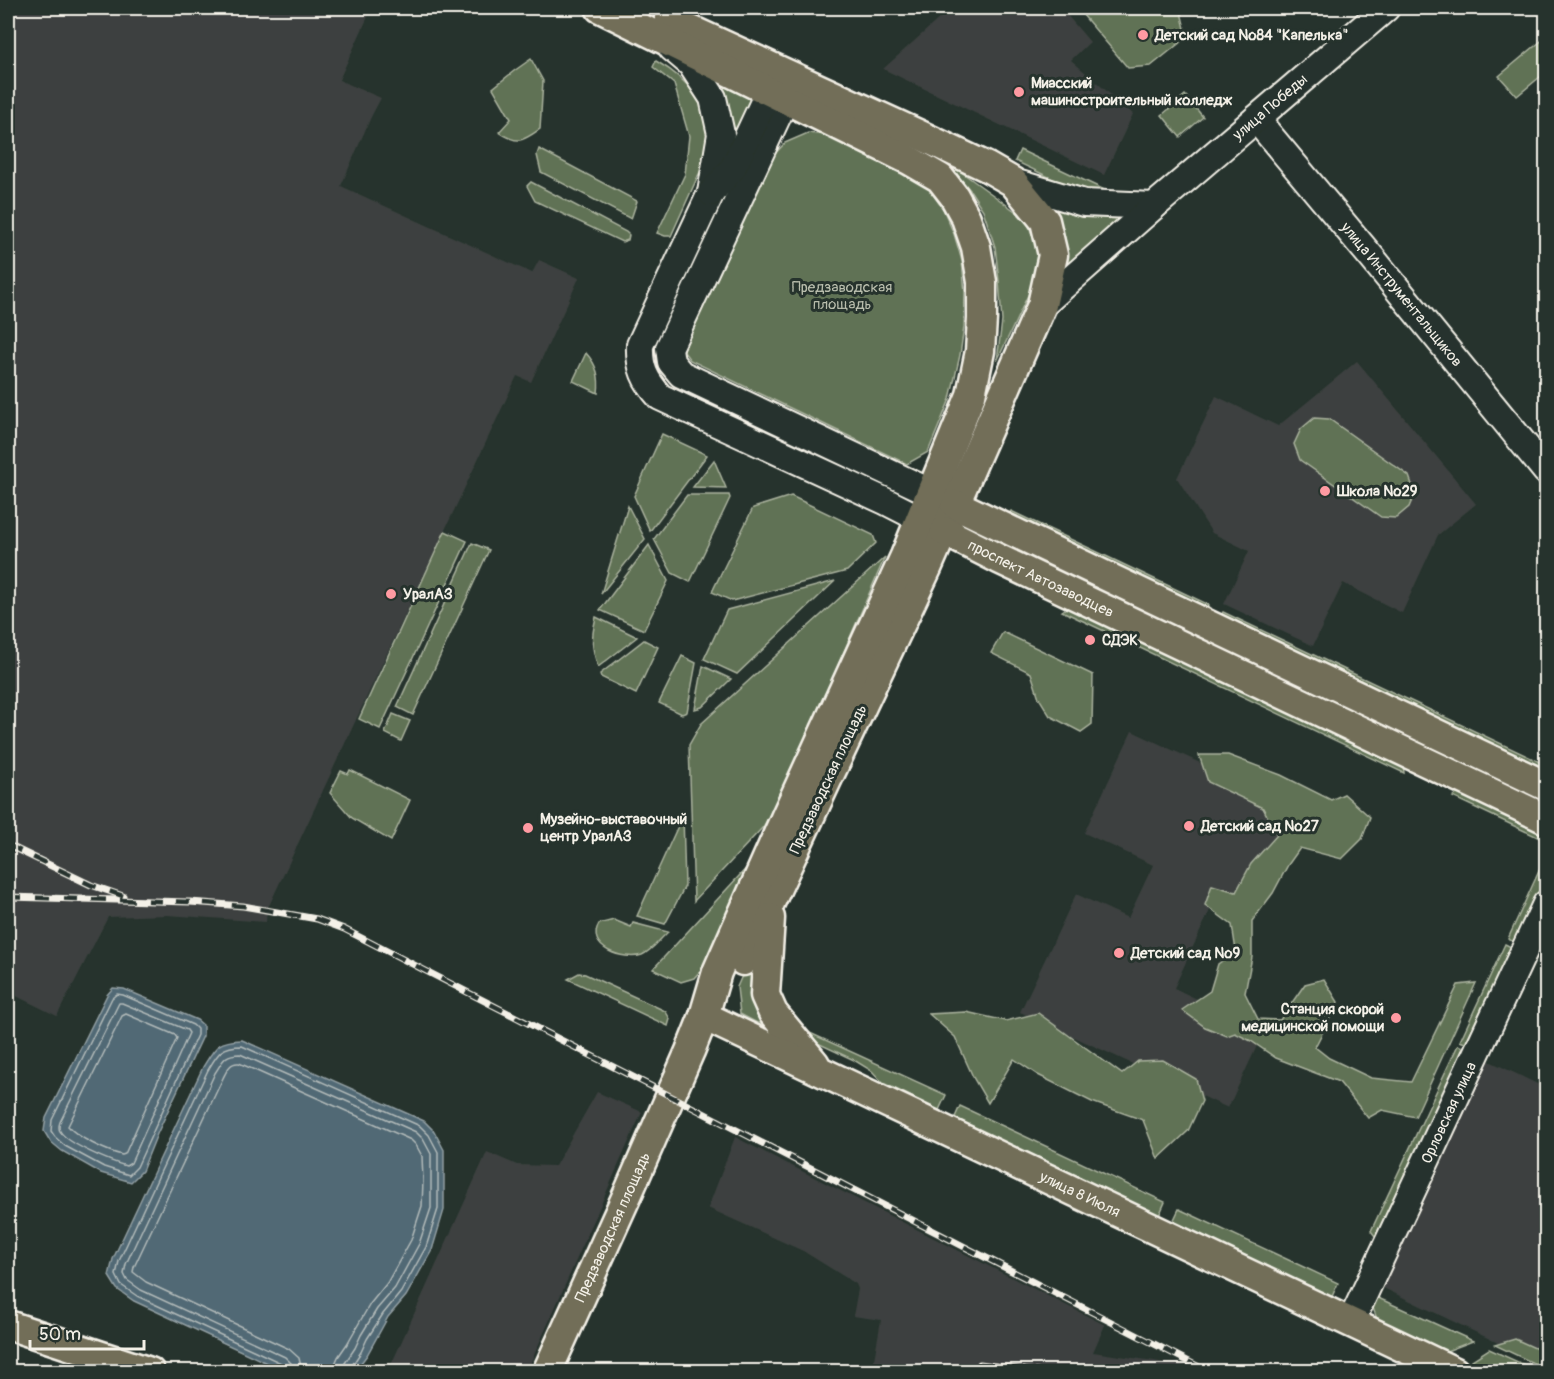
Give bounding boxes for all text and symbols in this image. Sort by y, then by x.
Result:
place label: Детский сад №84 "Капелька" [1154,26,1348,45]
marker: Детский сад №84 "Капелька" [1136,28,1150,42]
street label: улица Победы [1228,70,1312,145]
place label: Миасский машиностроительный колледж [1031,74,1233,110]
marker: Миасский машиностроительный колледж [1012,85,1026,99]
street label: улица Инструментальщиков [1336,218,1466,371]
park label: Предзаводская площадь [792,278,892,314]
place label: Школа №29 [1336,482,1418,501]
marker: Школа №29 [1318,484,1332,498]
street label: проспект Автозаводцев [965,536,1117,622]
place label: УралАЗ [403,585,453,604]
marker: УралАЗ [384,587,398,601]
place label: СДЭК [1102,631,1138,650]
marker: СДЭК [1083,633,1097,647]
street label: Предзаводская площадь [786,702,871,857]
place label: Музейно-выставочный центр УралАЗ [540,810,687,846]
place label: Детский сад №27 [1200,817,1319,836]
marker: Детский сад №27 [1182,819,1196,833]
marker: Музейно-выставочный центр УралАЗ [521,821,535,835]
place label: Детский сад №9 [1130,944,1240,963]
marker: Детский сад №9 [1112,946,1126,960]
place label: Станция скорой медицинской помощи [1241,1000,1384,1036]
marker: Станция скорой медицинской помощи [1389,1011,1403,1025]
street label: Орловская улица [1417,1059,1481,1167]
street label: Предзаводская площадь [571,1149,655,1305]
street label: улица 8 Июля [1035,1167,1123,1222]
scale bar [30,1313,144,1351]
text: 50 m [39,1323,81,1346]

